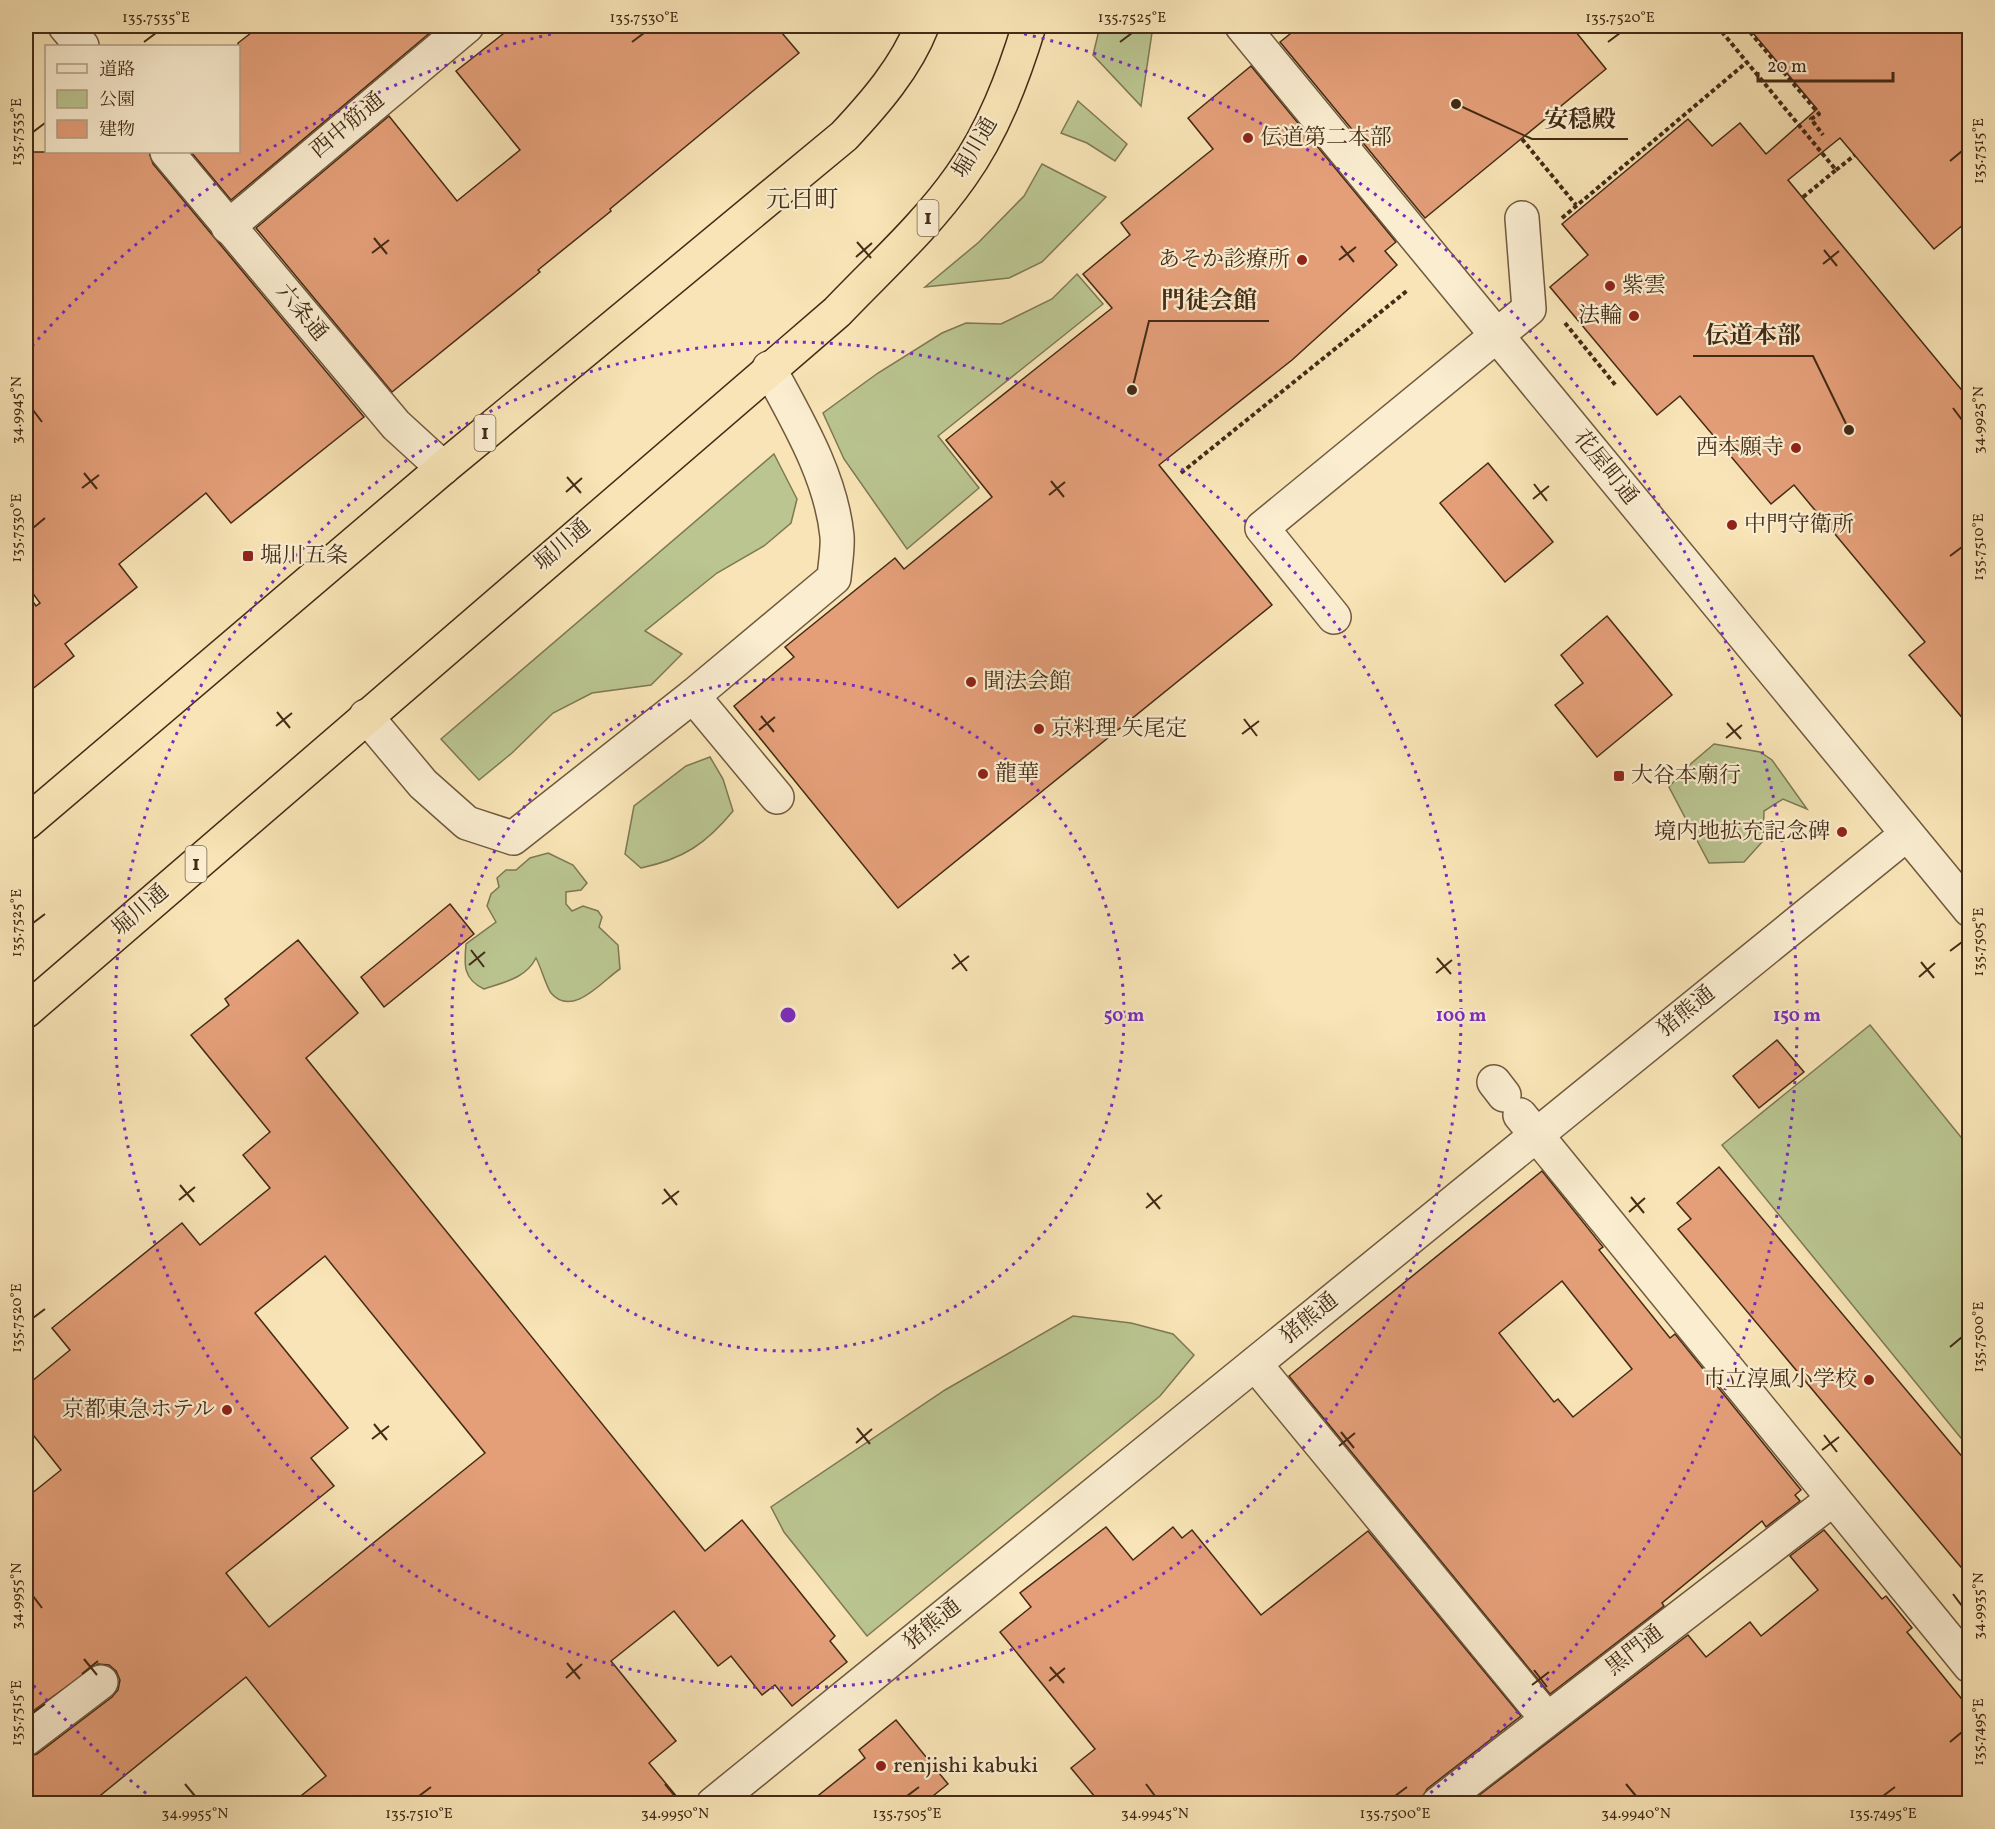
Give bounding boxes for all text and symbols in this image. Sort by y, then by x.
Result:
text: 135.7535°E [122,8,190,29]
text: 135.7530°E [609,8,679,29]
text: 135.7525°E [1098,8,1166,29]
text: 135.7520°E [1585,8,1655,29]
legend [45,45,240,153]
scale bar [1758,45,1893,83]
text: 20 m [1767,55,1807,80]
text: 道路 [99,58,135,83]
street label: 西中筋通 [304,86,392,166]
text: 公園 [99,88,135,113]
callout: 安穏殿 [1532,97,1628,139]
text: 135.7535°E [7,98,28,166]
text: 安穏殿 [1544,104,1616,138]
street label: 堀川通 [946,112,1006,184]
text: 建物 [99,118,135,143]
text: 135.7515°E [1969,118,1990,184]
place label: 伝道第二本部 [1260,123,1392,154]
marker: 伝道第二本部 [1241,131,1255,145]
district label: 元日町 [766,184,838,218]
road number: 1 [918,200,938,236]
place label: あそか診療所 [1158,245,1290,276]
marker: あそか診療所 [1295,253,1309,267]
place label: 紫雲 [1622,271,1666,302]
street label: 六条通 [268,278,334,348]
callout: 門徒会館 [1149,279,1269,321]
marker: 紫雲 [1603,279,1617,293]
text: 門徒会館 [1161,285,1257,319]
place label: 法輪 [1578,301,1622,332]
marker: 法輪 [1627,309,1641,323]
callout: 伝道本部 [1693,314,1813,356]
text: 伝道本部 [1705,320,1801,354]
text: 34.9945°N [7,376,28,444]
text: 34.9925°N [1969,386,1990,454]
road number: 1 [474,415,496,451]
street label: 花屋町通 [1565,424,1645,512]
place label: 西本願寺 [1696,433,1784,464]
marker: 西本願寺 [1789,441,1803,455]
text: 135.7530°E [7,493,28,563]
place label: 中門守衛所 [1744,510,1854,541]
street label: 堀川通 [528,513,598,579]
text: 135.7510°E [1969,513,1990,581]
marker: 中門守衛所 [1725,518,1739,532]
place label: 堀川五条 [260,541,348,572]
marker: 堀川五条 [241,549,255,563]
place label: 聞法会館 [983,667,1071,698]
marker: 聞法会館 [964,675,978,689]
place label: 京料理 矢尾定 [1051,714,1187,745]
marker: 京料理 矢尾定 [1032,722,1046,736]
place label: 龍華 [995,759,1039,790]
place label: 大谷本廟行 [1631,761,1741,792]
marker: 龍華 [976,767,990,781]
marker: 大谷本廟行 [1612,769,1626,783]
place label: 境内地拡充記念碑 [1654,817,1830,848]
marker: 境内地拡充記念碑 [1835,825,1849,839]
road number: 1 [186,846,206,882]
street label: 堀川通 [106,878,176,944]
text: 135.7525°E [7,889,28,957]
text: 135.7505°E [1969,908,1990,976]
street label: 猪熊通 [1652,979,1722,1045]
text: 50 m [1104,1004,1144,1029]
text: 100 m [1436,1004,1486,1029]
text: 150 m [1773,1004,1821,1029]
centre of rings [778,1005,798,1025]
text: 135.7520°E [7,1283,28,1353]
street label: 猪熊通 [1275,1286,1345,1352]
text: 135.7500°E [1969,1302,1990,1372]
place label: 市立淳風小学校 [1703,1365,1857,1396]
marker: 市立淳風小学校 [1862,1373,1876,1387]
place label: 京都東急ホテル [62,1395,215,1426]
marker: 京都東急ホテル [220,1403,234,1417]
text: 34.9955°N [7,1563,28,1629]
text: 34.9935°N [1969,1572,1990,1640]
street label: 猪熊通 [898,1592,968,1658]
street label: 黒門通 [1599,1618,1671,1684]
text: 135.7515°E [7,1680,28,1746]
text: 135.7495°E [1969,1698,1990,1766]
place label: renjishi kabuki [893,1751,1038,1782]
marker: renjishi kabuki [874,1759,888,1773]
text: 34.9955°N [162,1804,228,1825]
text: 135.7510°E [385,1804,453,1825]
text: 34.9950°N [641,1804,709,1825]
text: 135.7505°E [873,1804,941,1825]
text: 34.9945°N [1121,1804,1189,1825]
text: 135.7500°E [1360,1804,1430,1825]
text: 34.9940°N [1601,1804,1671,1825]
text: 135.7495°E [1849,1804,1917,1825]

